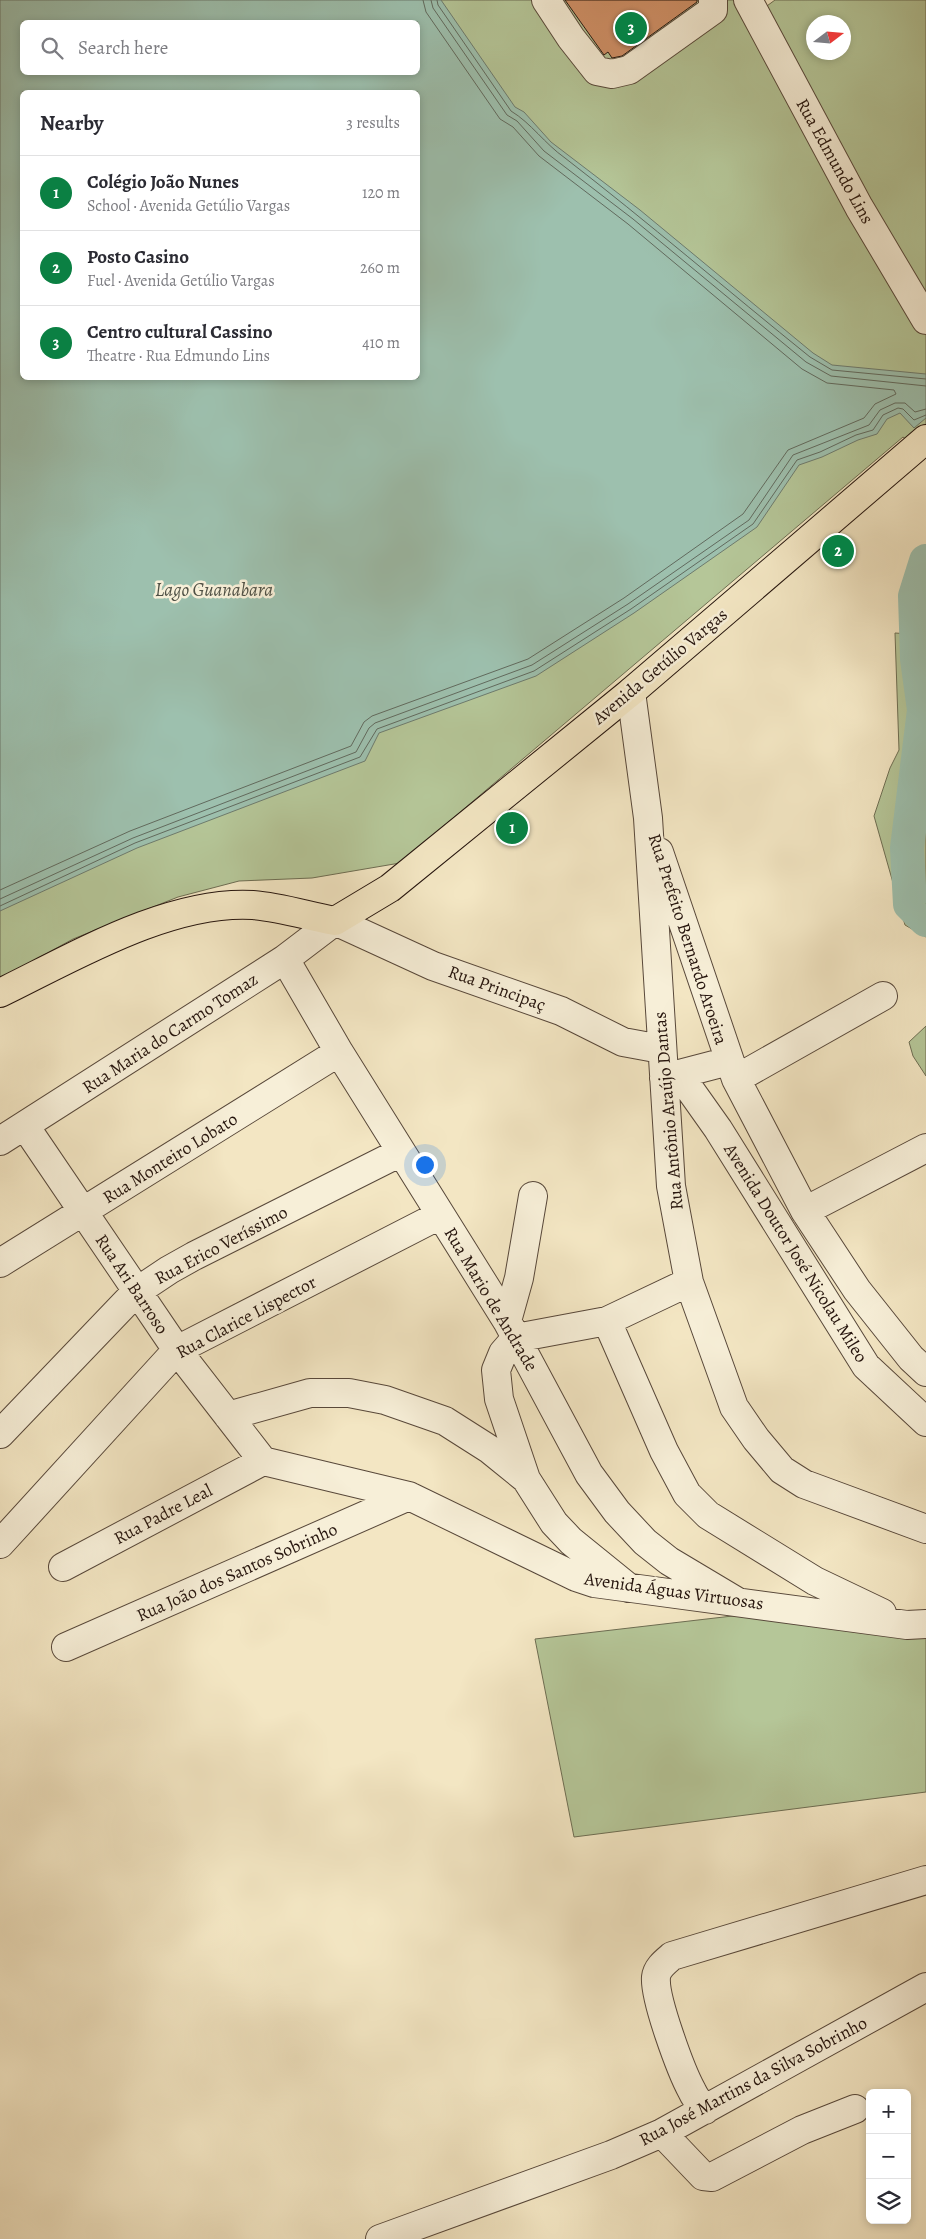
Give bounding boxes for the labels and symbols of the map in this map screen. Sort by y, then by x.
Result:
pin: 3 [615,9,647,47]
north arrow [806,15,851,60]
street label: Rua Edmundo Lins [791,94,879,228]
pin: 2 [822,532,854,570]
water label: Lago Guanabara [155,577,273,603]
street label: Avenida Getúlio Vargas [587,602,732,730]
pin: 1 [496,809,528,847]
street label: Rua Prefeito Bernardo Aroeira [642,830,734,1048]
street label: Rua Principaç [445,959,549,1017]
street label: Rua Maria do Carmo Tomaz [77,967,263,1099]
street label: Rua Antônio Araújo Dantas [647,1011,689,1211]
street label: Rua Monteiro Lobato [98,1107,242,1209]
street label: Avenida Doutor José Nicolau Mileo [718,1138,873,1367]
your location [412,1152,438,1178]
street label: Rua Erico Veríssimo [150,1200,292,1290]
street label: Rua Mario de Andrade [439,1223,543,1375]
street label: Rua Ari Barroso [90,1229,174,1339]
street label: Rua Clarice Lispector [172,1270,320,1364]
street label: Rua Padre Leal [110,1478,217,1550]
street label: Rua João dos Santos Sobrinho [133,1517,341,1627]
street label: Avenida Águas Virtuosas [582,1566,765,1615]
street label: Rua José Martins da Silva Sobrinho [635,2011,871,2151]

